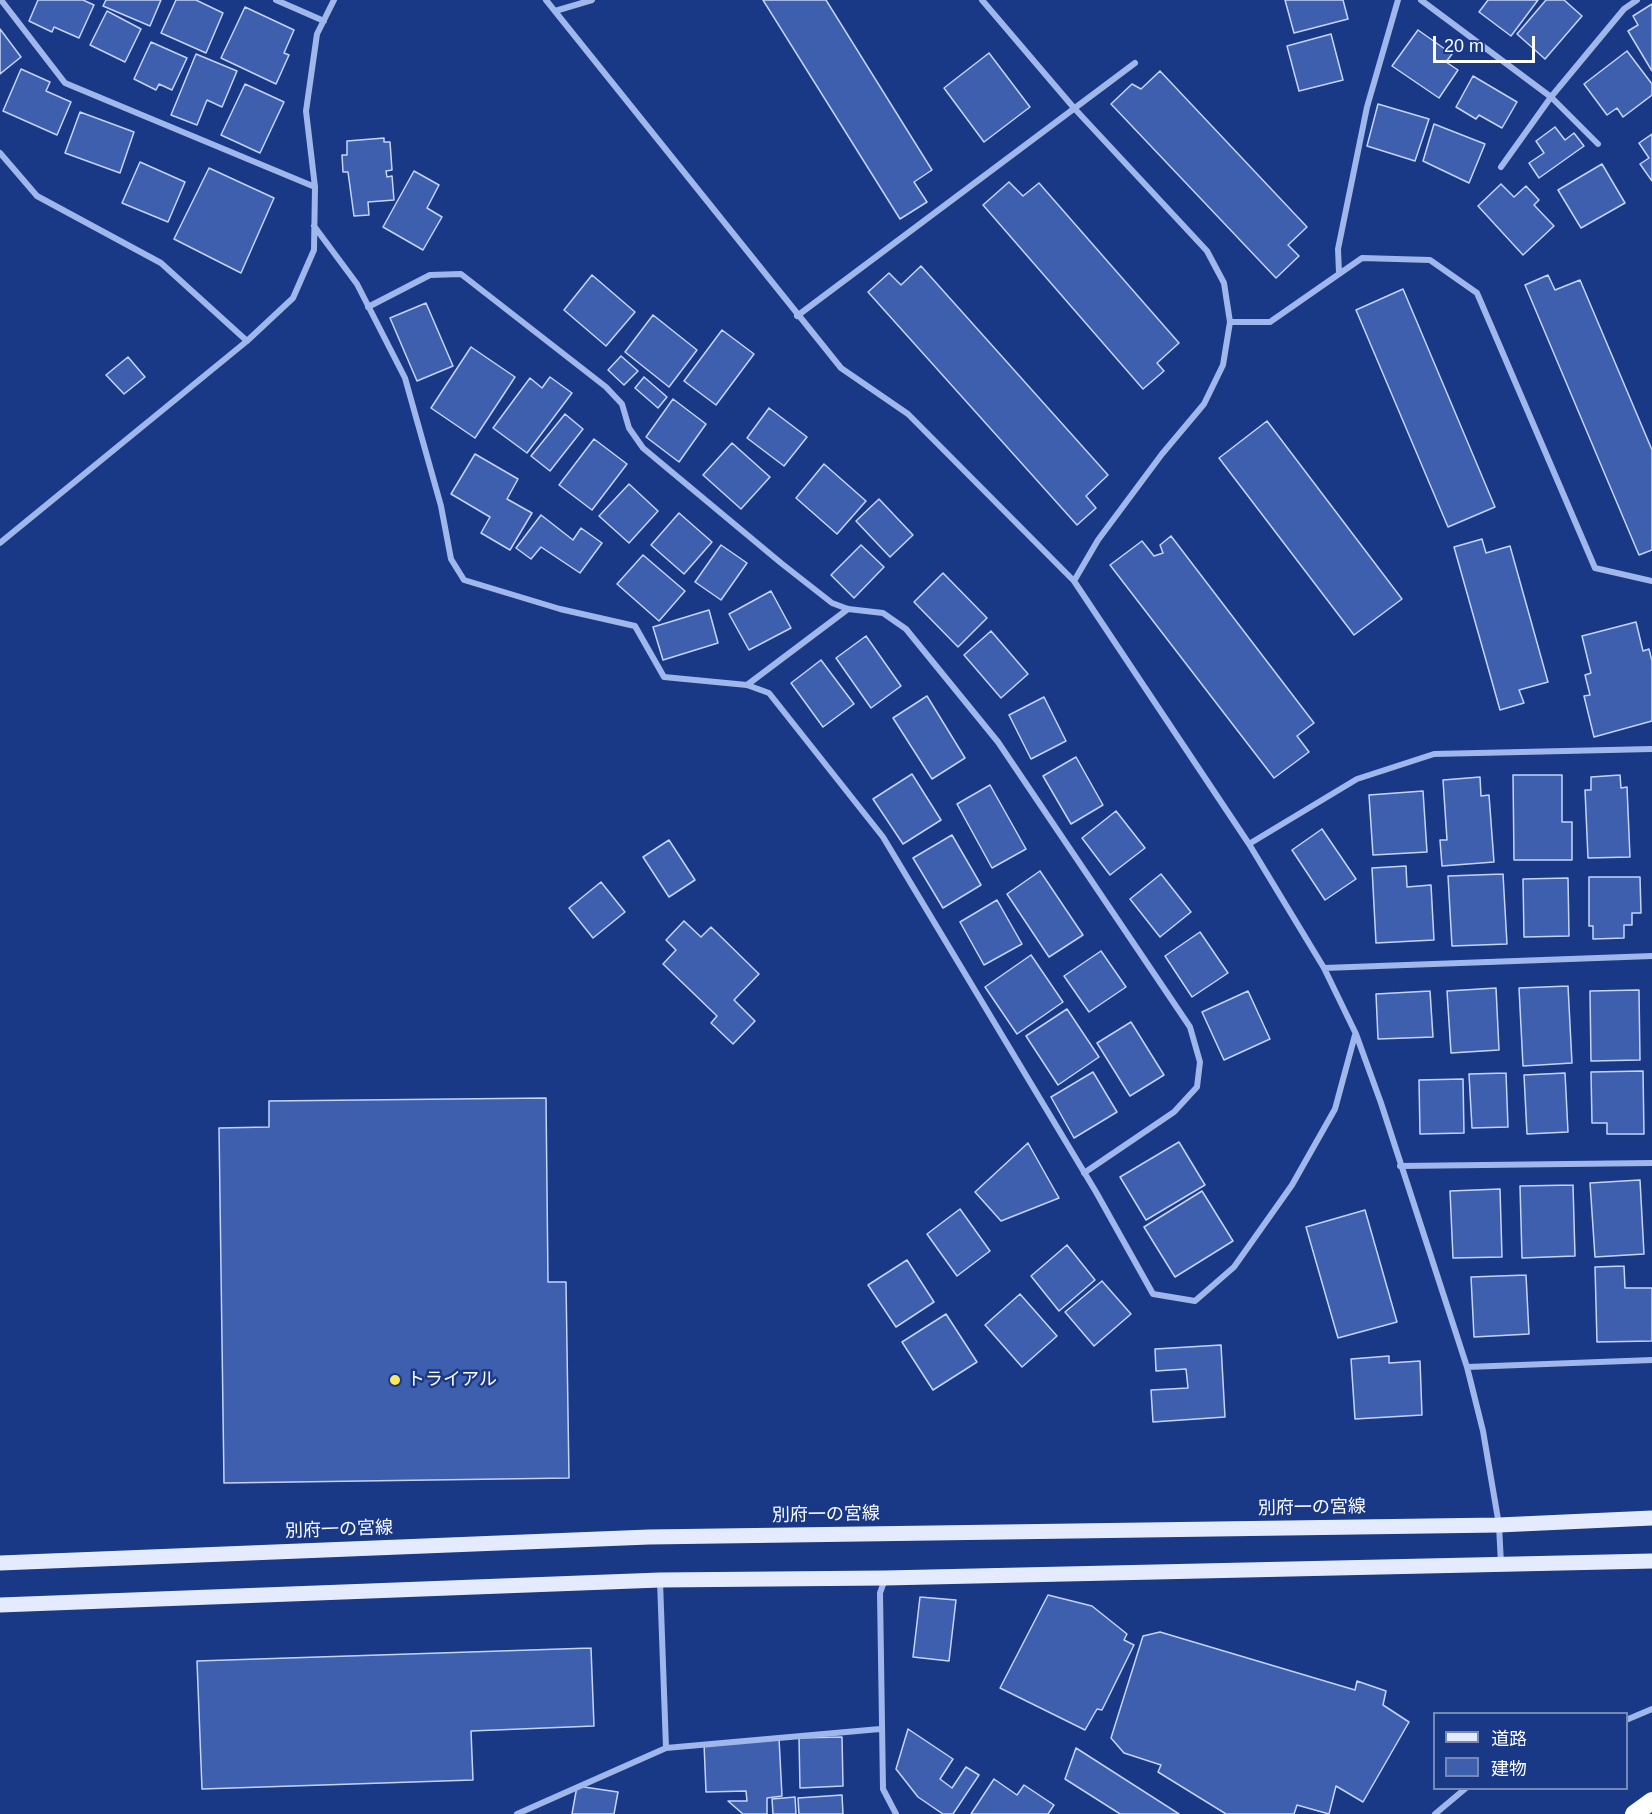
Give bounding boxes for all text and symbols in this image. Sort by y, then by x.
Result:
scale bar [1436,24,1538,62]
text: 20 m [1444,36,1484,56]
place label: トライアル [407,1369,497,1391]
marker: トライアル [388,1373,402,1387]
street label: 別府一の宮線 [1258,1496,1366,1520]
street label: 別府一の宮線 [772,1503,880,1527]
street label: 別府一の宮線 [285,1517,393,1543]
legend [1433,1712,1628,1790]
text: 道路 [1491,1729,1527,1749]
text: 建物 [1491,1759,1527,1779]

